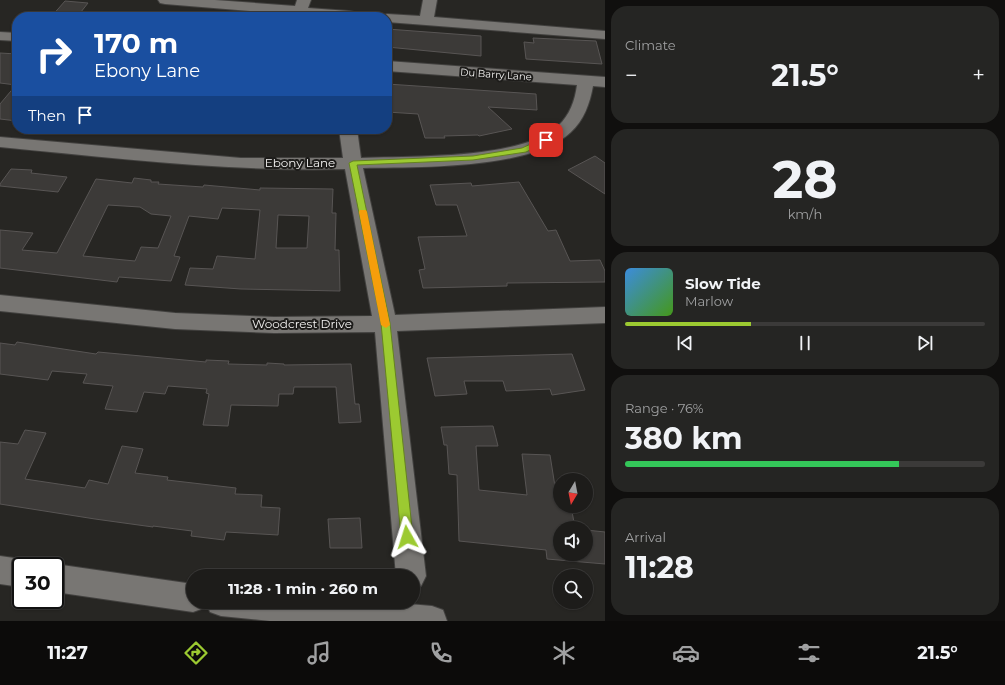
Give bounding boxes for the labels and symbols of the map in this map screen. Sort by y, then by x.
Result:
street label: Du Barry Lane [460,66,532,83]
pin [529,123,563,157]
street label: Ebony Lane [265,155,335,170]
street label: Woodcrest Drive [252,316,352,331]
north arrow [553,473,593,513]
position arrow [386,516,428,558]
speed limit sign: 30 [12,557,64,609]

